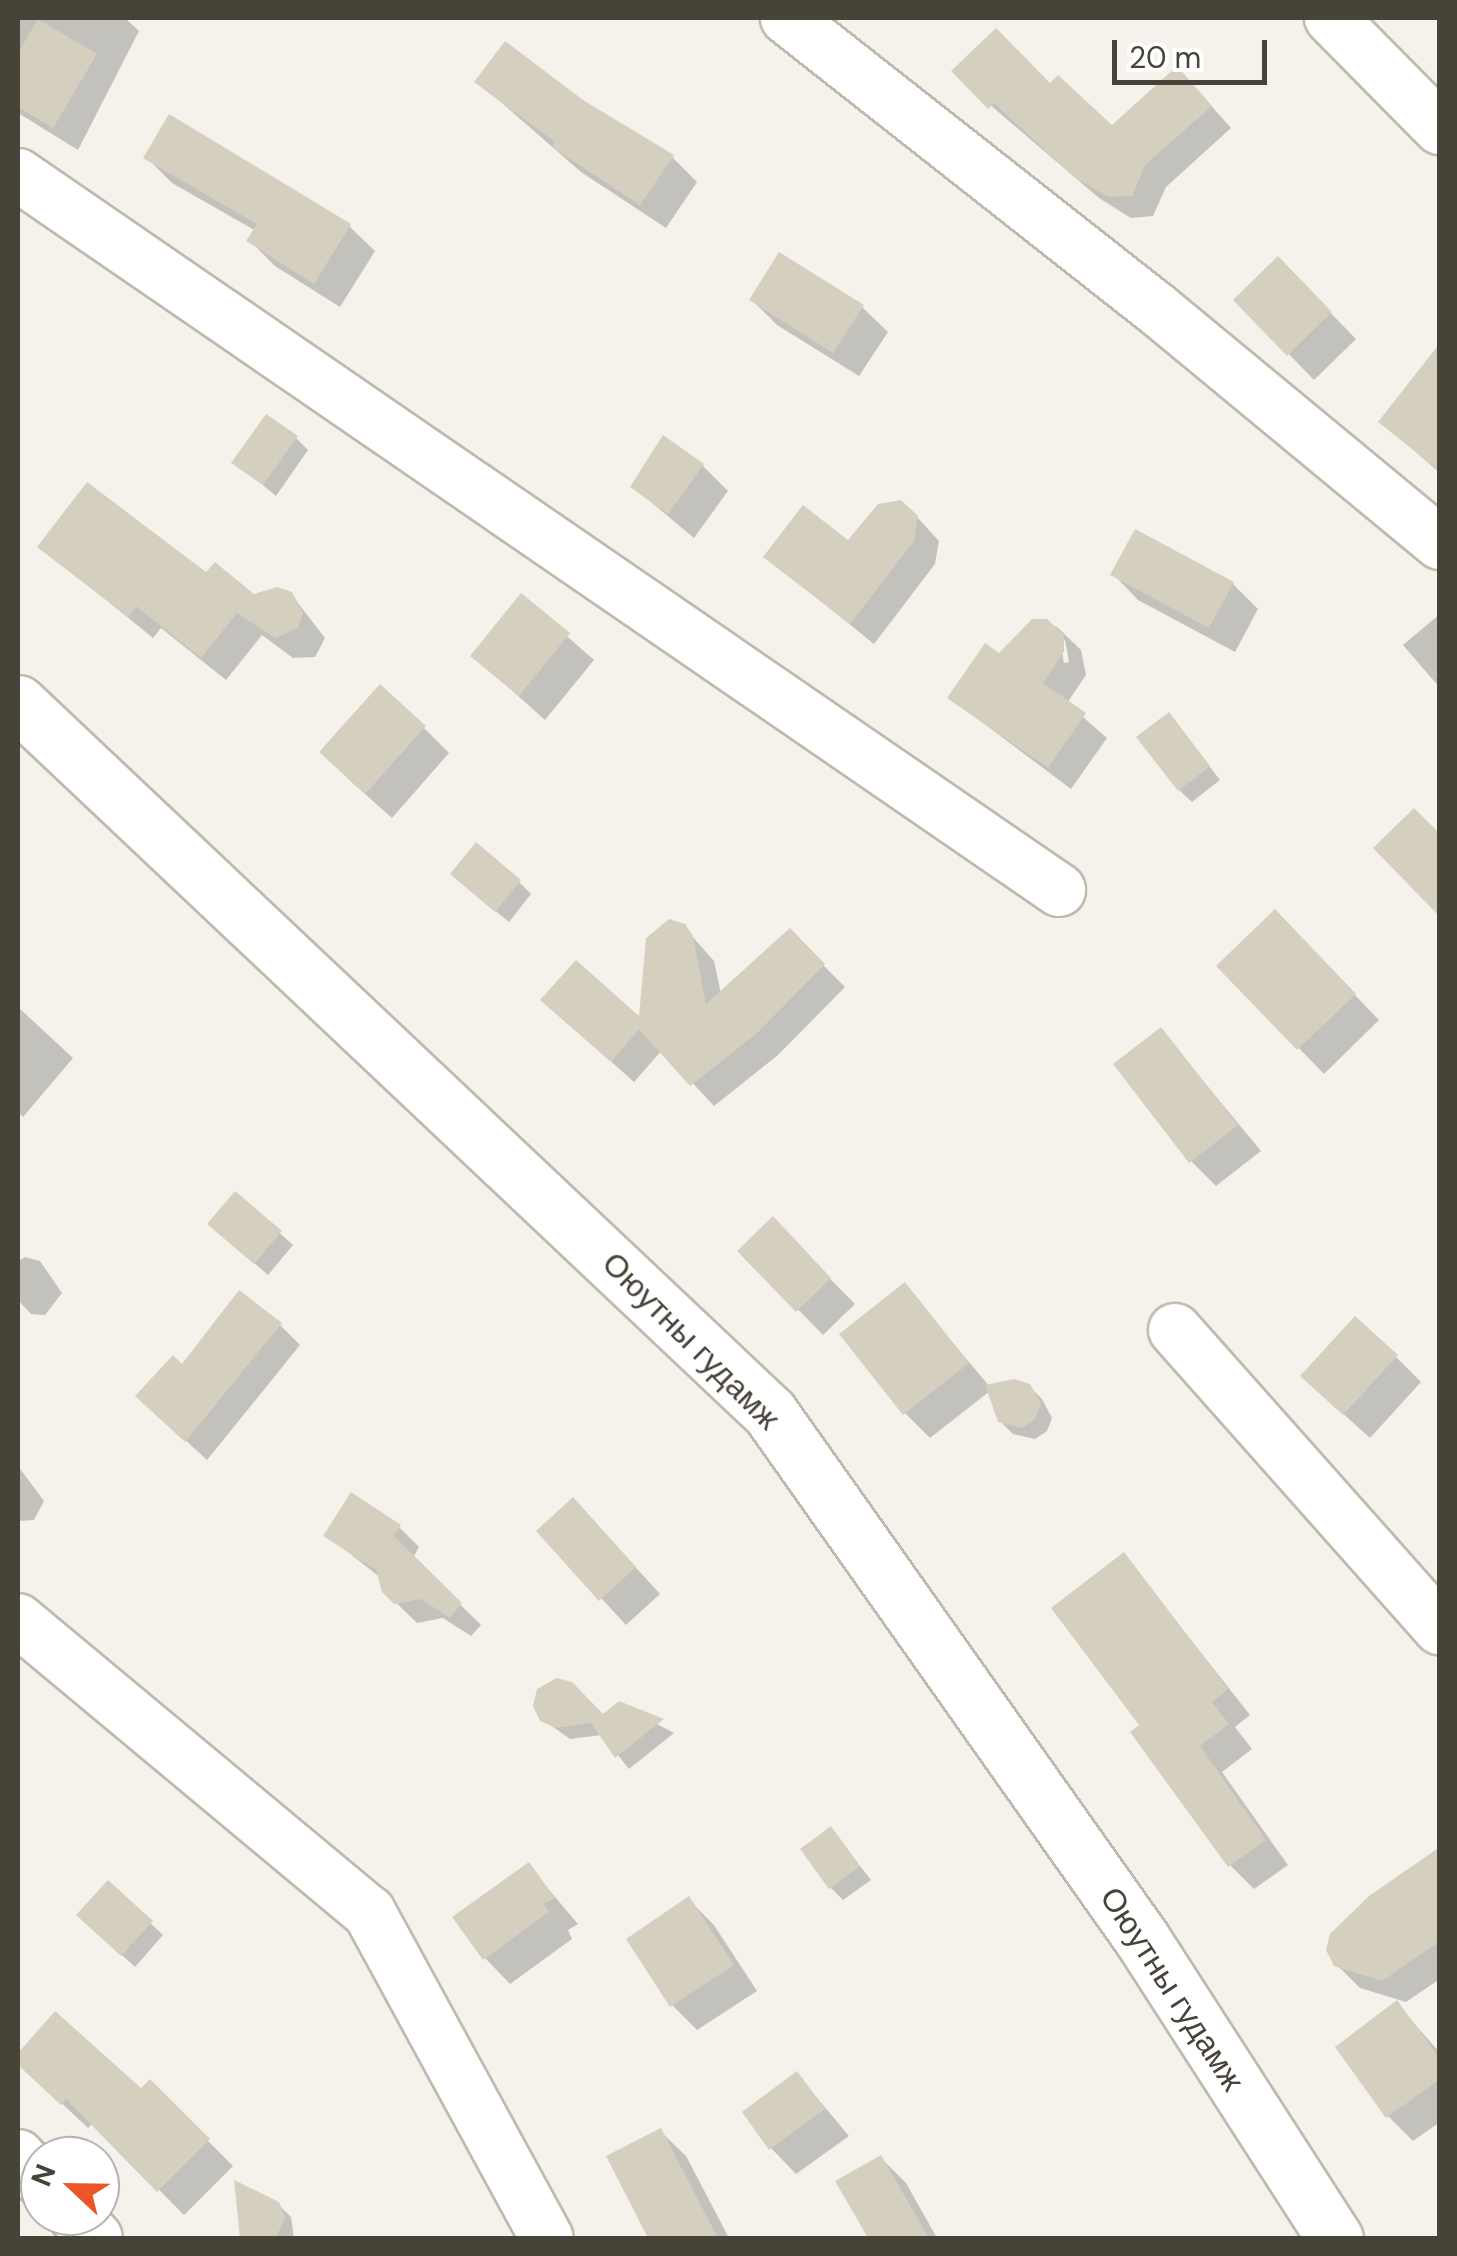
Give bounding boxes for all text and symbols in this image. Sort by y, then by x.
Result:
scale bar [1117,20,1272,82]
text: 20 m [1129,38,1201,77]
street label: Оюутны гудамж [594,1244,788,1438]
street label: Оюутны гудамж [1092,1880,1252,2098]
north arrow [20,2136,120,2236]
text: N [23,2159,65,2192]

